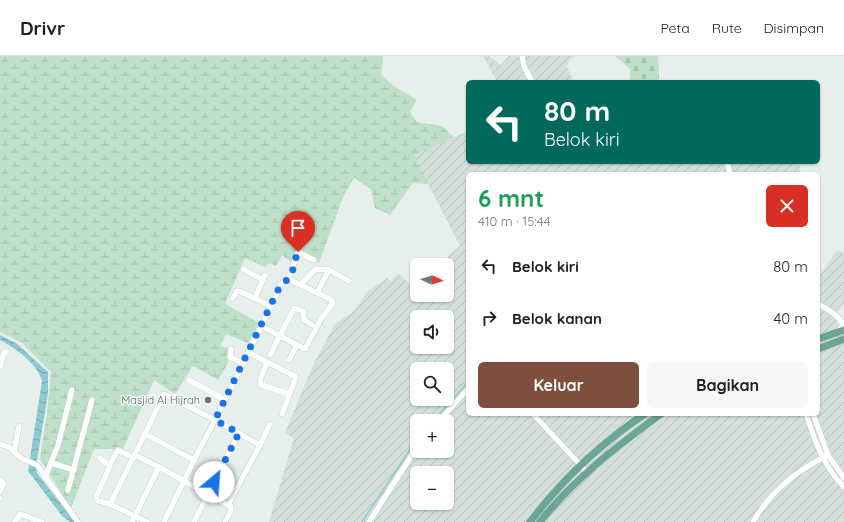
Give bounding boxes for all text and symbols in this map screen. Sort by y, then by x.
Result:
text: Drivr [20,16,65,40]
text: Peta [660,19,690,37]
text: Rute [712,19,742,37]
text: Disimpan [764,19,824,37]
text: 80 m [544,93,610,128]
icon: left [478,96,530,148]
text: Belok kiri [544,128,620,151]
text: 6 mnt [478,183,544,213]
button: close [766,185,808,227]
pin [281,211,315,252]
text: 410 m · 15:44 [478,213,550,229]
icon: arrive [287,217,309,239]
icon: left [478,255,500,277]
text: Belok kiri [512,257,579,276]
text: 80 m [773,257,808,276]
north arrow [410,258,454,302]
map controls [410,258,454,510]
icon: right [478,307,500,329]
text: Belok kanan [512,309,602,328]
text: 40 m [773,309,808,328]
button: sound [410,310,454,354]
button: search [410,362,454,406]
button: Keluar [478,362,639,408]
button: Bagikan [647,362,808,408]
place label: Masjid Al Hijrah [121,393,200,407]
marker: Masjid Al Hijrah [203,395,213,405]
button: + [410,414,454,458]
position arrow [193,461,235,503]
button: − [410,466,454,510]

